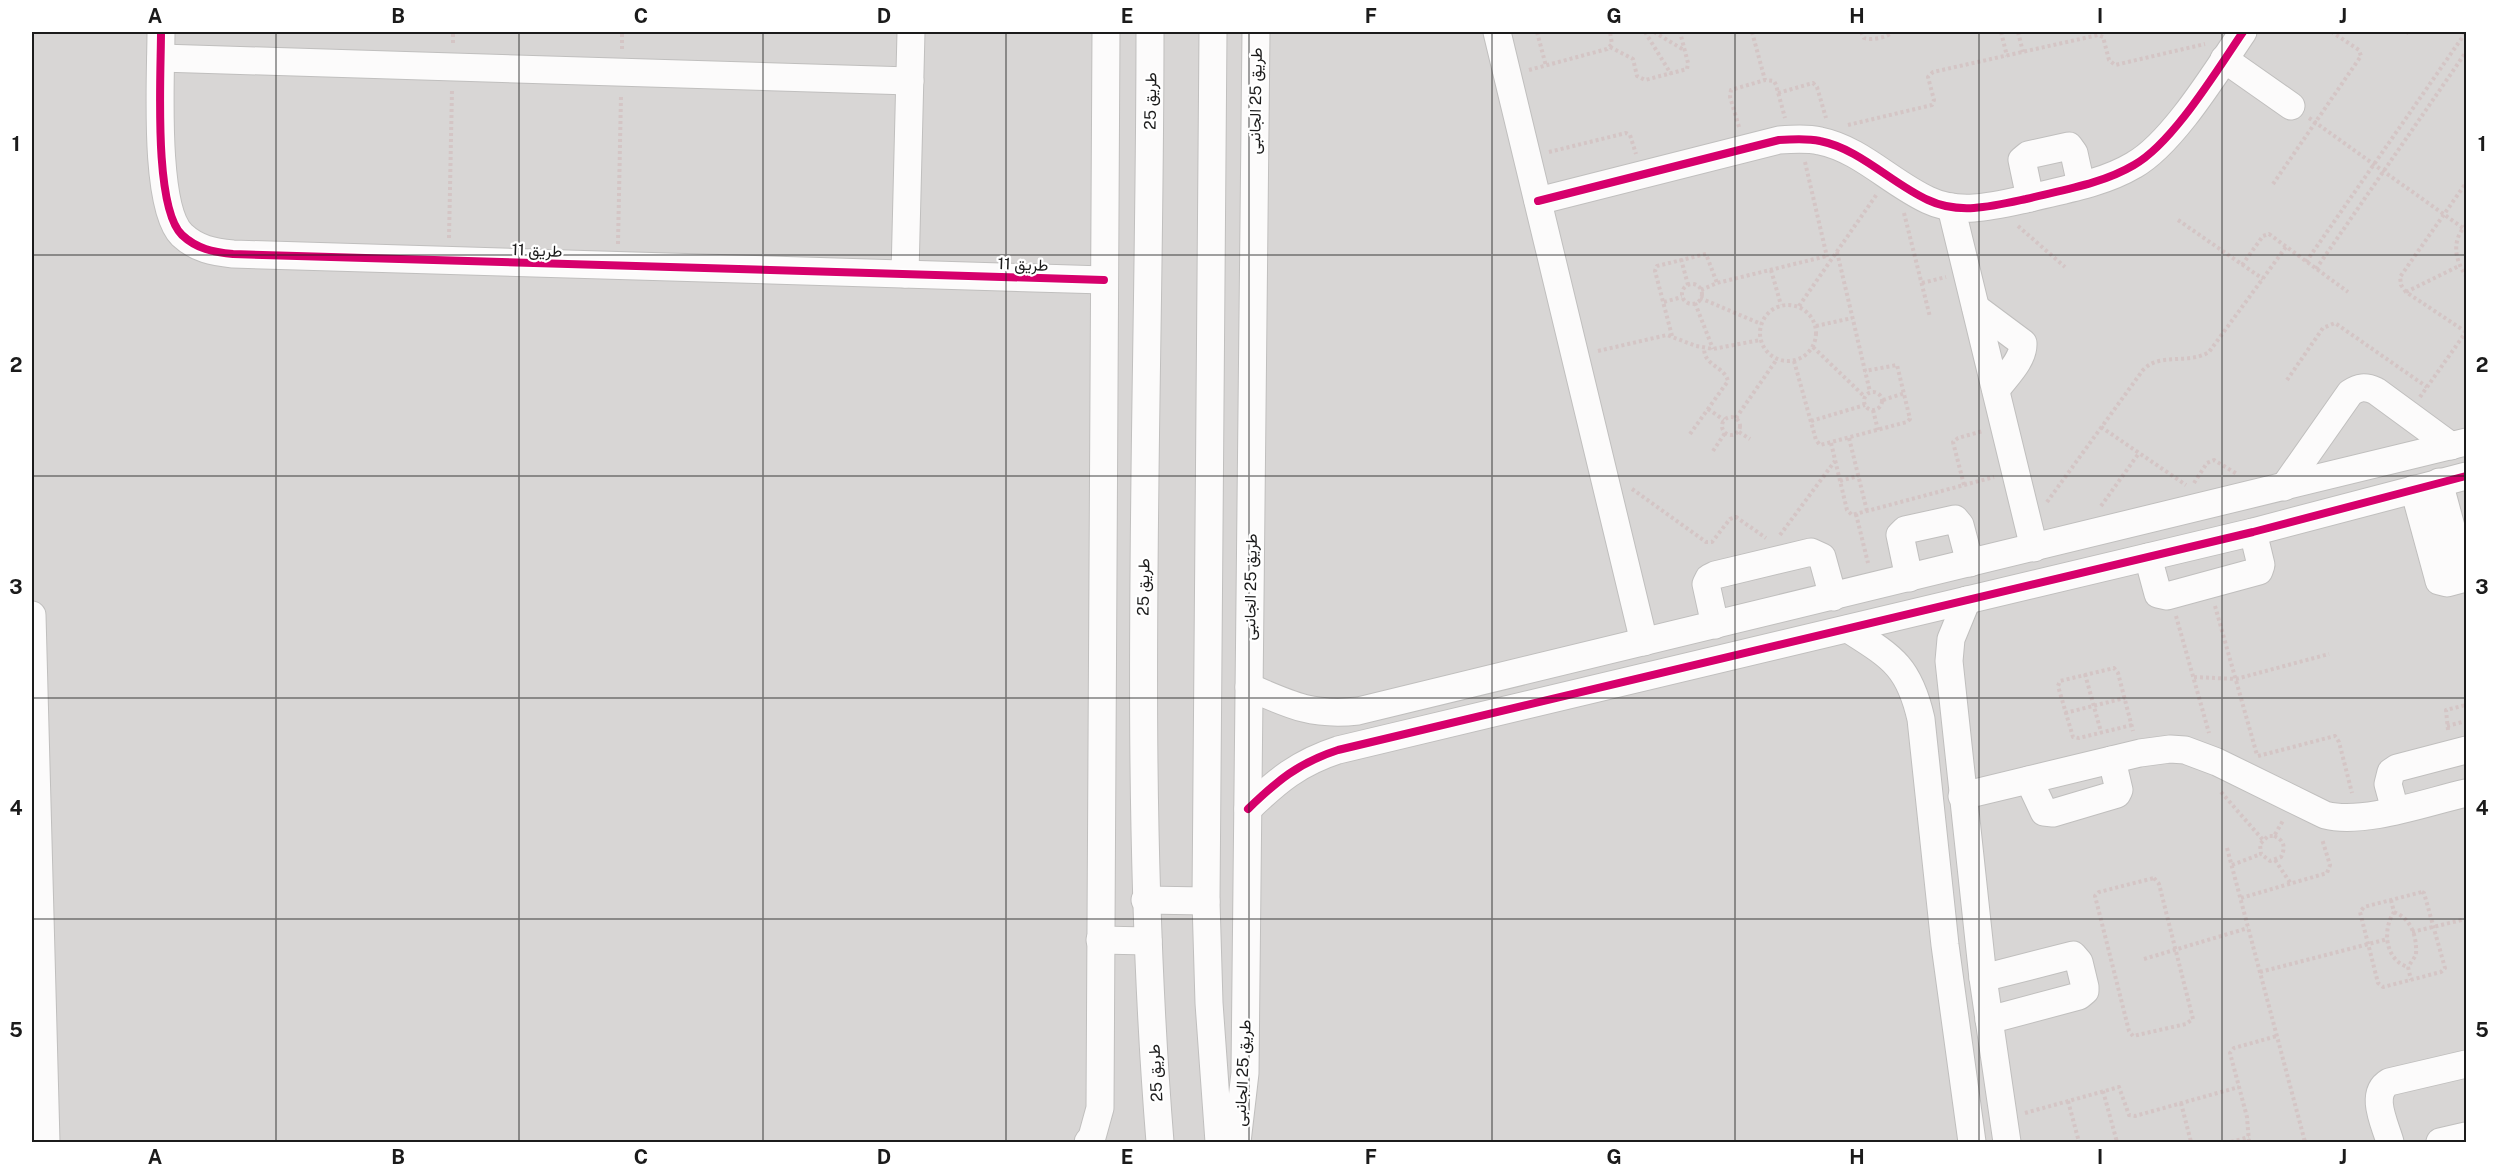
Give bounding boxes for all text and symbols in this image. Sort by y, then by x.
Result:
text: A [148,4,162,28]
text: B [391,4,405,28]
text: C [634,4,648,28]
text: D [877,4,891,28]
text: E [1121,4,1133,28]
text: F [1365,4,1377,28]
text: G [1606,4,1622,28]
text: H [1849,4,1865,28]
text: I [2097,4,2103,28]
text: J [2339,4,2347,28]
street label: طريق 25 الجانبى [1245,47,1267,155]
street label: طريق 25 [1140,72,1162,130]
text: 1 [12,132,20,156]
text: 1 [2478,132,2486,156]
street label: طريق 11 [511,240,563,262]
street label: طريق 11 [997,254,1049,276]
text: 2 [10,353,22,377]
text: 2 [2476,353,2488,377]
street label: طريق 25 الجانبى [1240,533,1262,641]
street label: طريق 25 [1133,558,1155,616]
text: 3 [9,575,23,599]
text: 3 [2475,575,2489,599]
text: 4 [9,796,23,820]
text: 4 [2475,796,2489,820]
text: 5 [9,1018,23,1042]
text: 5 [2475,1018,2489,1042]
street label: طريق 25 الجانبى [1230,1019,1256,1127]
street label: طريق 25 [1145,1044,1167,1102]
text: A [148,1145,162,1169]
text: B [391,1145,405,1169]
text: C [634,1145,648,1169]
text: D [877,1145,891,1169]
text: E [1121,1145,1133,1169]
text: F [1365,1145,1377,1169]
text: G [1606,1145,1622,1169]
text: H [1849,1145,1865,1169]
text: I [2097,1145,2103,1169]
text: J [2339,1145,2347,1169]

